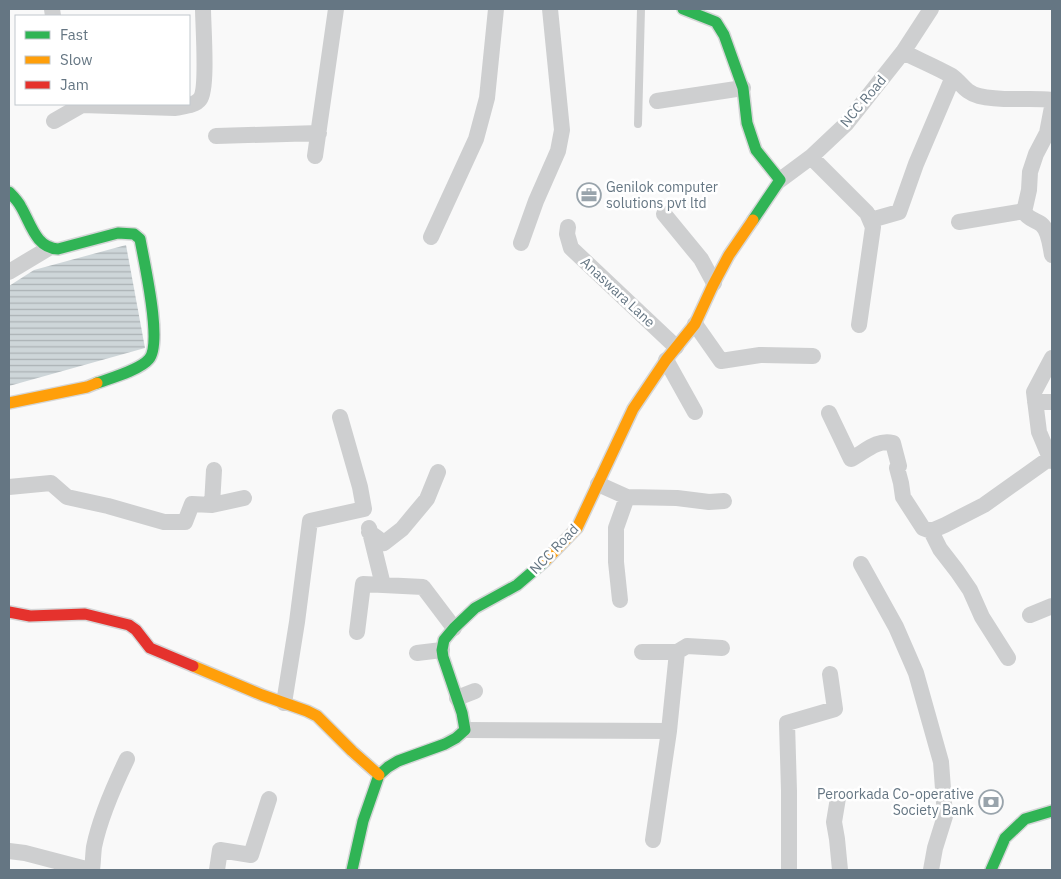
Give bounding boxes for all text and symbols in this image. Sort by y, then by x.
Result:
legend [15,15,190,105]
text: Fast [60,25,88,44]
text: Slow [60,50,93,69]
street label: NCC Road [836,71,890,131]
text: Jam [60,75,89,94]
place label: Genilok computer solutions pvt ltd [606,178,718,212]
office icon: Genilok computer solutions pvt ltd [576,182,602,208]
street label: Anaswara Lane [577,253,659,331]
street label: NCC Road [526,520,582,578]
place label: Peroorkada Co-operative Society Bank [817,785,975,819]
bank icon: Peroorkada Co-operative Society Bank [978,789,1004,815]

